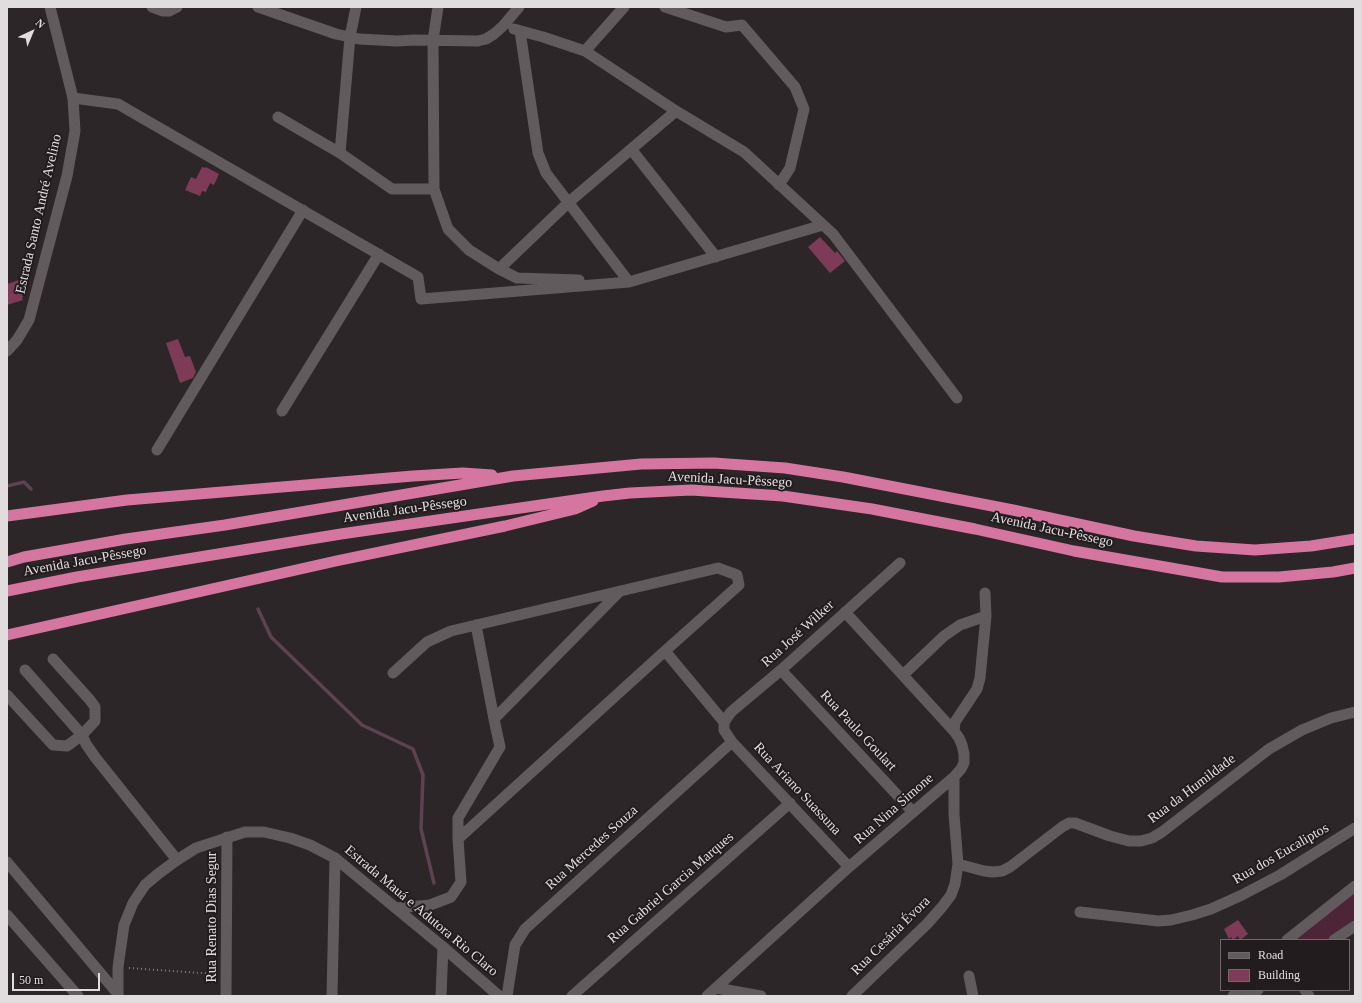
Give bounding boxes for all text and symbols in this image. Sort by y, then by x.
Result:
north arrow [12,12,52,52]
text: N [33,16,47,30]
street label: Estrada Santo André Avelino [12,132,66,296]
street label: Avenida Jacu-Pêssego [667,468,793,492]
street label: Avenida Jacu-Pêssego [342,493,468,527]
street label: Avenida Jacu-Pêssego [989,509,1115,551]
street label: Avenida Jacu-Pêssego [22,542,148,580]
street label: Rua José Wilker [758,597,838,671]
street label: Rua Paulo Goulart [816,687,900,775]
street label: Rua Ariano Suassuna [750,739,844,839]
street label: Rua da Humildade [1145,751,1239,827]
street label: Rua Nina Simone [851,770,937,848]
street label: Rua Mercedes Souza [542,802,642,894]
street label: Rua dos Eucaliptos [1230,820,1332,888]
street label: Rua Gabriel Garcia Marques [605,829,737,947]
street label: Estrada Mauá e Adutora Rio Claro [341,842,501,980]
street label: Rua Renato Dias Segur [204,851,220,983]
street label: Rua Cesária Évora [848,893,934,979]
legend [1220,939,1350,991]
text: Road [1258,948,1283,962]
scale bar [14,965,102,991]
text: Building [1258,968,1300,982]
text: 50 m [19,973,43,987]

